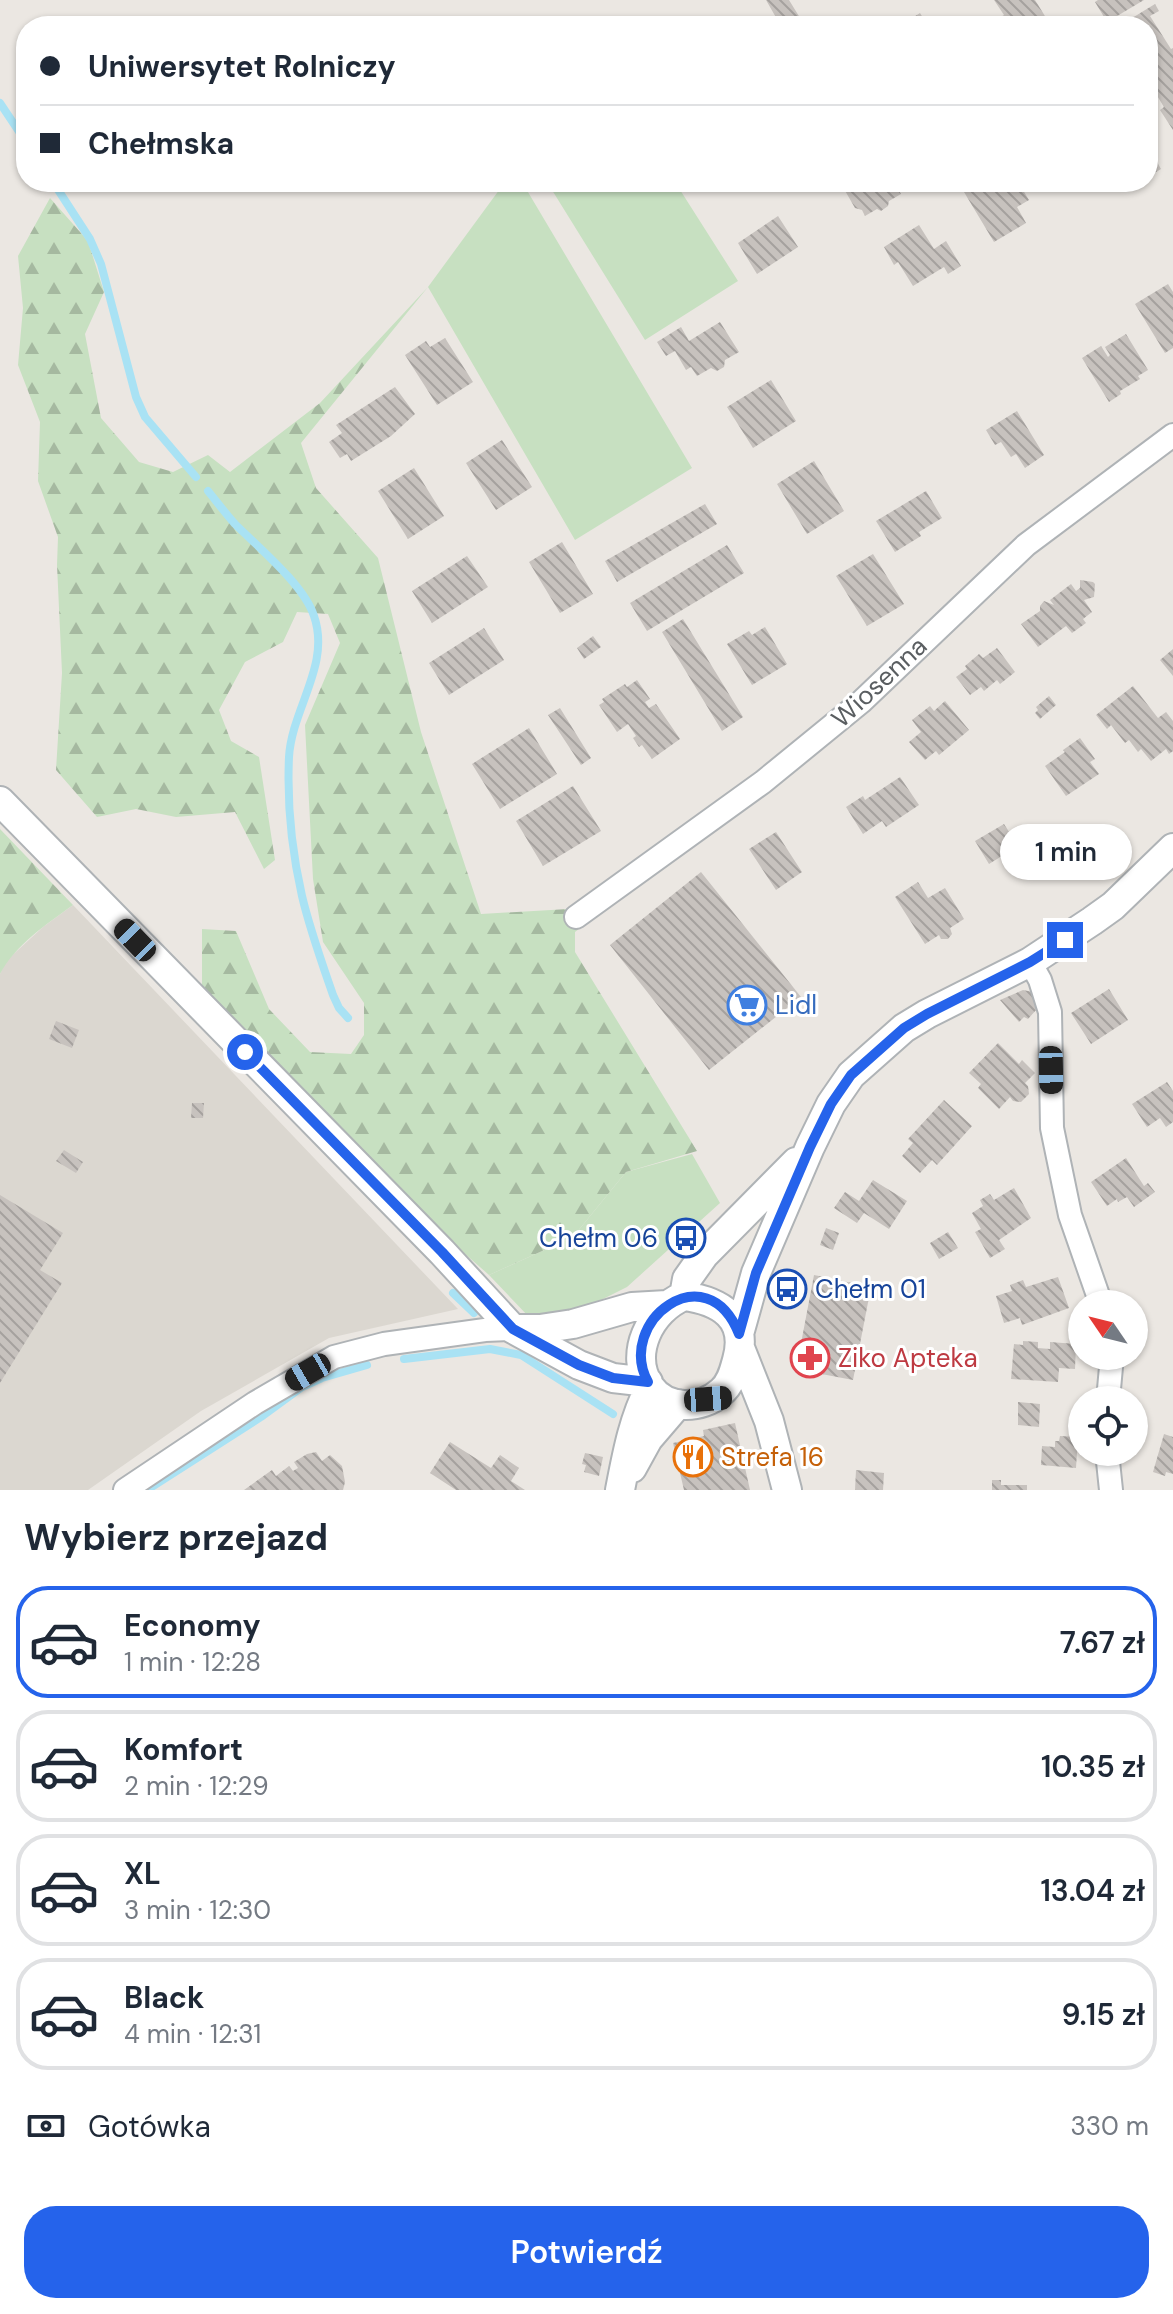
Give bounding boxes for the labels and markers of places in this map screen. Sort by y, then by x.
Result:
supermarket icon: Lidl [726,984,768,1026]
place label: Lidl [775,988,817,1022]
bus stop icon: Chełm 06 [665,1217,707,1259]
place label: Chełm 06 [539,1221,658,1255]
bus stop icon: Chełm 01 [766,1268,808,1310]
place label: Chełm 01 [815,1272,926,1306]
pharmacy icon: Ziko Apteka [789,1337,831,1379]
place label: Ziko Apteka [838,1341,978,1375]
restaurant icon: Strefa 16 [672,1436,714,1478]
place label: Strefa 16 [721,1440,824,1474]

